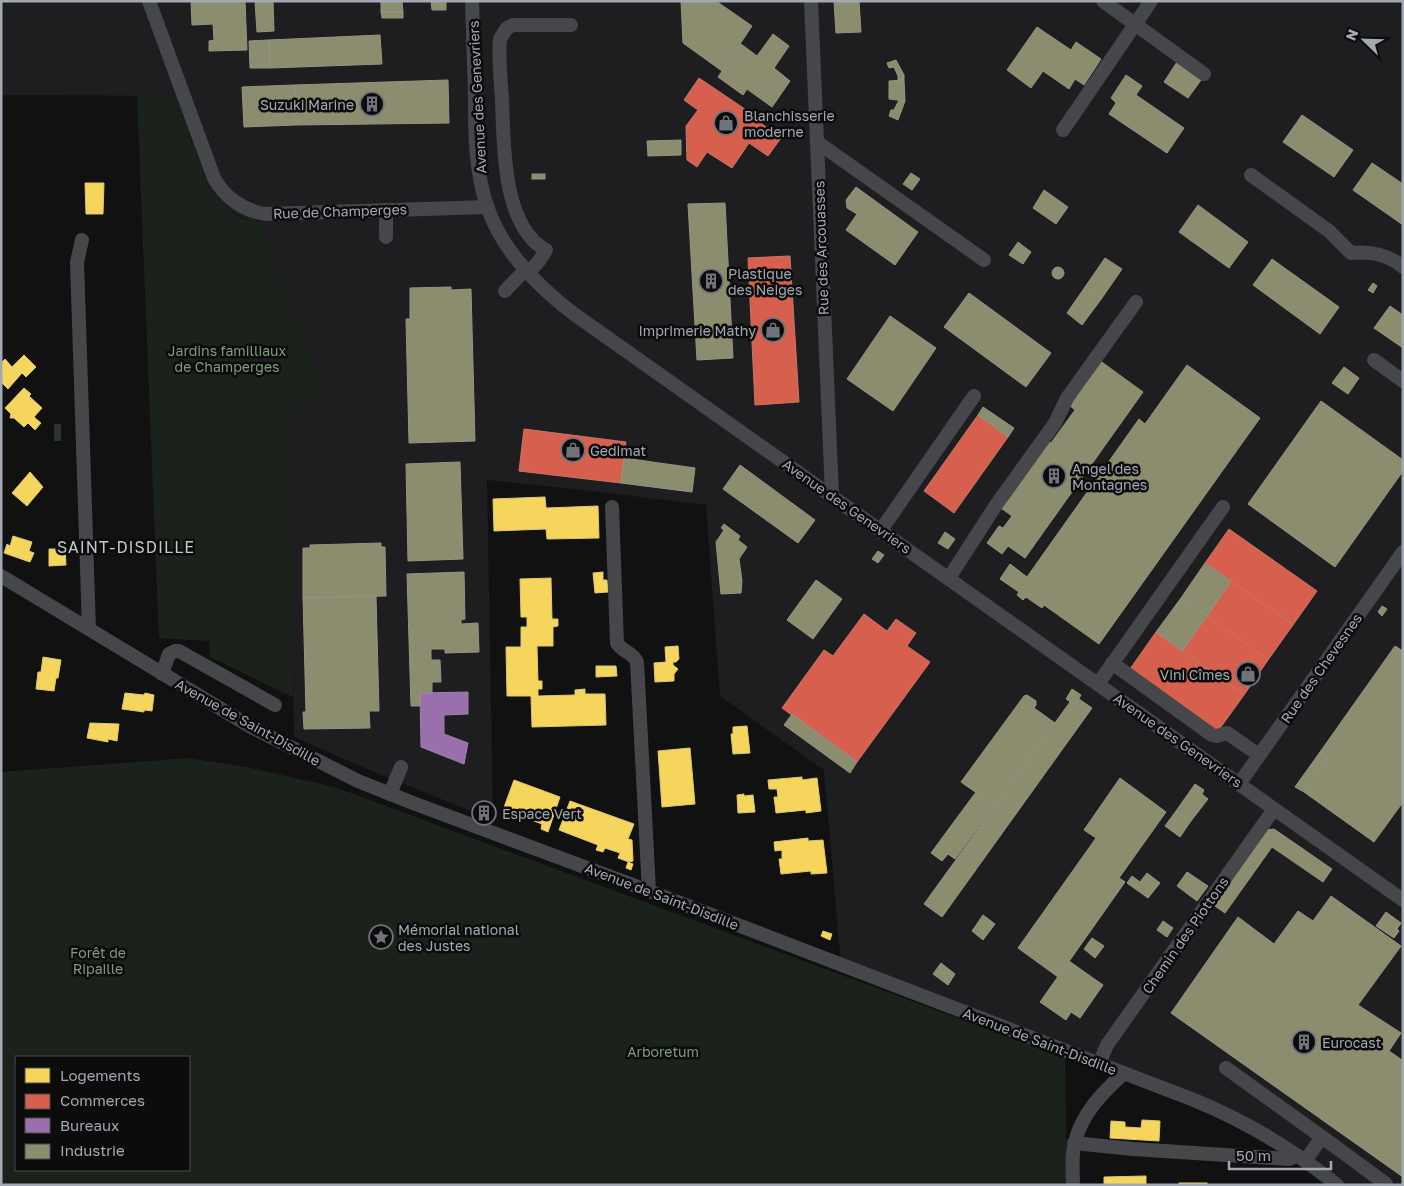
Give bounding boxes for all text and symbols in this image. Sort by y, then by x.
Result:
north arrow [1339,15,1389,65]
street label: Avenue des Genevriers [465,20,489,174]
text: N [1342,27,1361,43]
building icon: Suzuki Marine [359,91,385,117]
place label: Suzuki Marine [260,96,354,113]
place label: Blanchisserie moderne [744,107,835,140]
shop icon: Blanchisserie moderne [713,110,739,136]
street label: Rue des Arcouasses [810,181,832,315]
street label: Rue de Champerges [273,200,407,222]
place label: Plastique des Neiges [728,265,802,298]
building icon: Plastique des Neiges [698,268,724,294]
shop icon: Imprimerie Mathy [760,317,786,343]
place label: Imprimerie Mathy [638,322,756,339]
park label: Jardins familliaux de Champerges [168,342,287,375]
shop icon: Gedimat [560,437,586,463]
place label: Gedimat [590,442,646,459]
street label: Avenue des Genevriers [779,455,915,557]
place label: Angel des Montagnes [1072,460,1147,493]
building icon: Angel des Montagnes [1041,463,1067,489]
district label: SAINT-DISDILLE [57,537,195,557]
street label: Rue des Chevesnes [1277,610,1365,726]
shop icon: Vini Cîmes [1235,661,1261,687]
place label: Vini Cîmes [1160,666,1230,683]
street label: Avenue de Saint-Disdille [173,675,323,769]
street label: Avenue des Genevriers [1110,689,1246,791]
building icon: Espace Vert [471,800,497,826]
place label: Espace Vert [502,805,582,822]
street label: Avenue de Saint-Disdille [583,859,741,933]
street label: Chemin des Piottons [1138,873,1232,997]
place label: Mémorial national des Justes [398,921,519,954]
place icon: Mémorial national des Justes [368,924,394,950]
park label: Forêt de Ripaille [70,944,126,977]
street label: Avenue de Saint-Disdille [961,1004,1119,1078]
building icon: Eurocast [1291,1029,1317,1055]
place label: Eurocast [1322,1034,1381,1051]
park label: Arboretum [627,1043,699,1060]
legend [15,1056,190,1171]
text: Logements [60,1066,140,1084]
text: Commerces [60,1091,145,1109]
text: Bureaux [60,1116,119,1134]
scale bar [1229,1138,1332,1170]
text: Industrie [60,1141,125,1159]
text: 50 m [1236,1146,1271,1164]

